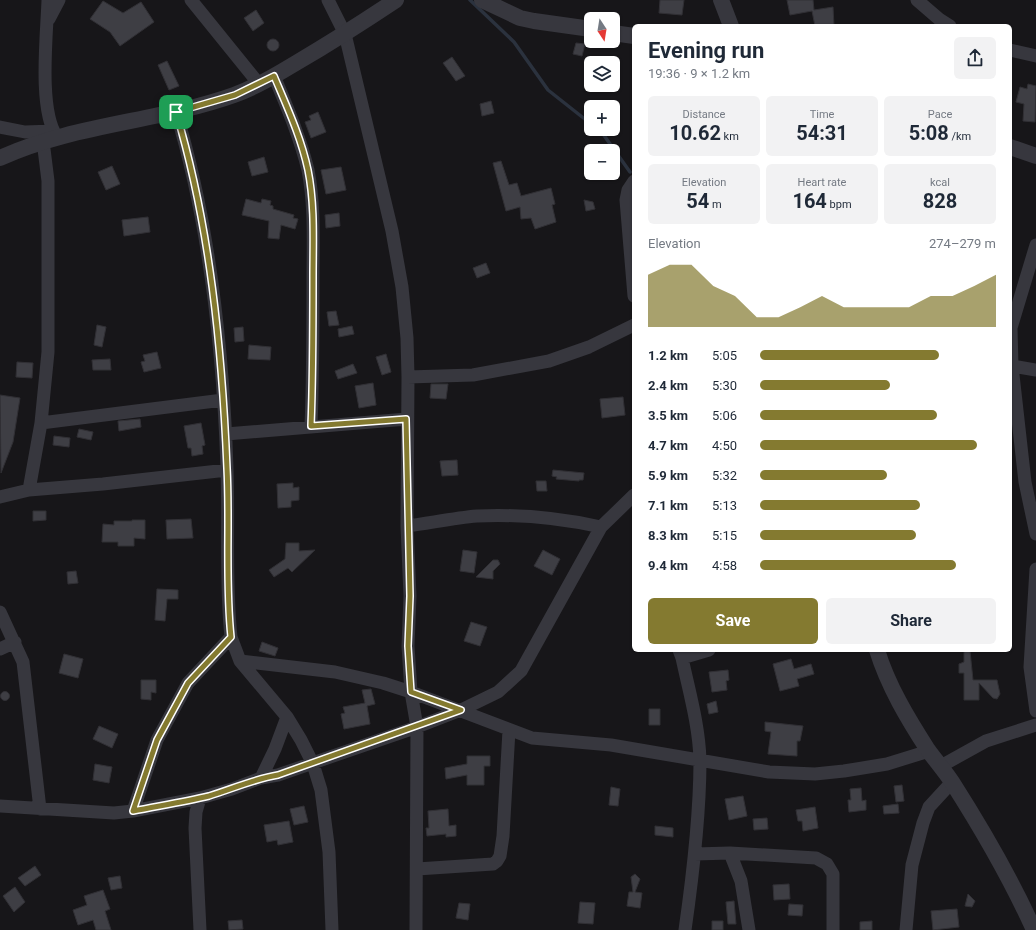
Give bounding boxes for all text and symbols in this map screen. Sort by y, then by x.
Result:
north arrow [584,12,620,48]
map controls [584,12,620,180]
button: share [954,37,996,79]
text: Evening run [648,38,764,63]
button: layers [584,56,620,92]
text: 19:36 · 9 × 1.2 km [648,66,750,81]
pin [159,95,193,129]
button: + [584,100,620,136]
icon: arrive [165,101,187,123]
text: Distance [683,108,725,121]
text: Time [810,108,834,121]
text: Pace [928,108,952,121]
text: 10.62 [669,121,721,145]
text: 54:31 [796,121,848,145]
text: 5:08 [909,121,949,145]
text: km [721,130,739,143]
text: /km [949,130,971,143]
button: − [584,144,620,180]
text: Elevation [682,176,726,189]
text: Heart rate [798,176,846,189]
text: kcal [930,176,950,189]
text: 54 [686,189,709,213]
text: 164 [792,189,827,213]
text: 828 [923,189,957,213]
text: m [709,198,722,211]
text: bpm [827,198,852,211]
text: Elevation [648,236,701,251]
text: 274–279 m [929,236,996,251]
text: 1.2 km [648,348,688,363]
text: 5:05 [712,348,737,363]
text: 2.4 km [648,378,688,393]
text: 5:30 [712,378,737,393]
text: 3.5 km [648,408,688,423]
text: 5:06 [712,408,737,423]
text: 4.7 km [648,438,688,453]
text: 4:50 [712,438,737,453]
text: 5.9 km [648,468,688,483]
text: 5:32 [712,468,737,483]
text: 7.1 km [648,498,688,513]
text: 5:13 [712,498,737,513]
text: 8.3 km [648,528,688,543]
text: 5:15 [712,528,737,543]
text: 9.4 km [648,558,688,573]
text: 4:58 [712,558,737,573]
button: Save [648,598,818,644]
button: Share [826,598,996,644]

